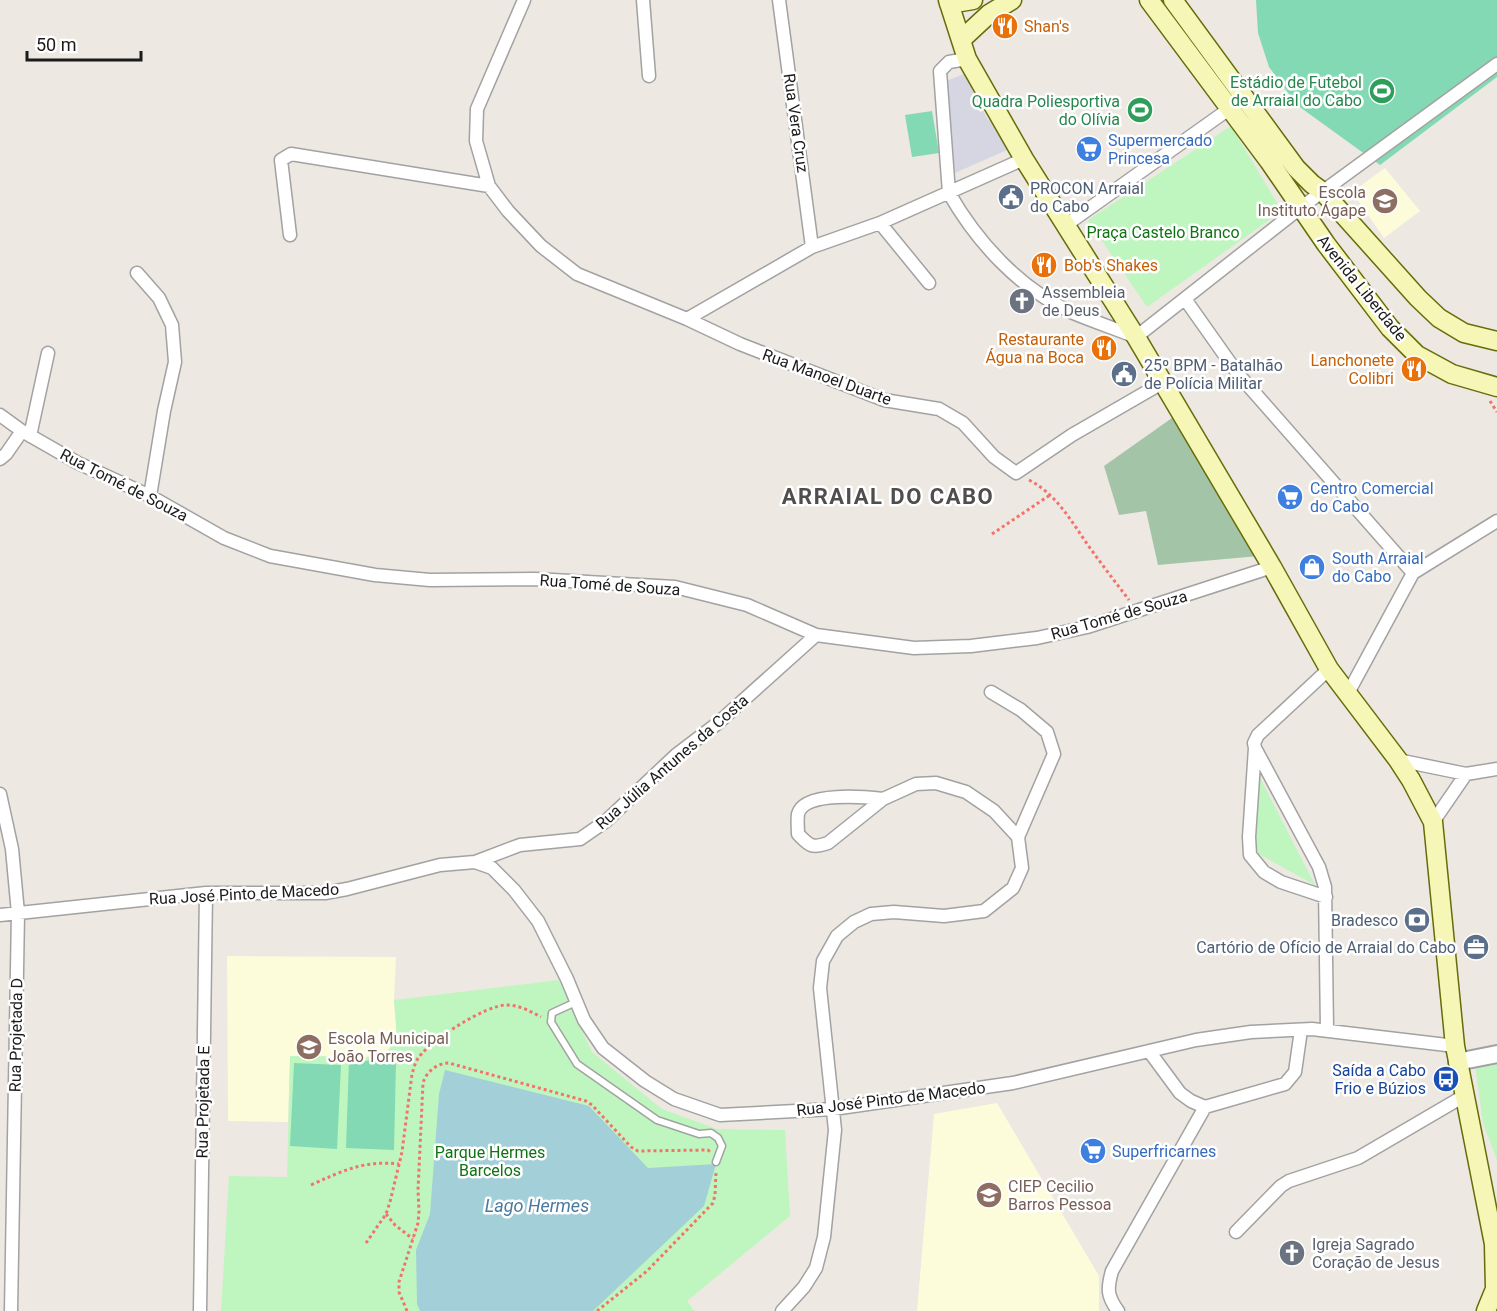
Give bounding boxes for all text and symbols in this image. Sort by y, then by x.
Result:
restaurant icon: Shan's [990,11,1020,41]
place label: Shan's [1024,17,1069,36]
scale bar [27,24,141,62]
text: 50 m [36,34,76,55]
street label: Rua Vera Cruz [780,72,812,174]
place label: Estádio de Futebol de Arraial do Cabo [1230,73,1362,110]
sports icon: Estádio de Futebol de Arraial do Cabo [1367,76,1397,106]
place label: Quadra Poliesportiva do Olívia [972,92,1120,129]
sports icon: Quadra Poliesportiva do Olívia [1125,95,1155,125]
place label: Supermercado Princesa [1108,131,1212,168]
supermarket icon: Supermercado Princesa [1074,134,1104,164]
place label: PROCON Arraial do Cabo [1030,179,1144,216]
public building icon: PROCON Arraial do Cabo [996,182,1026,212]
place label: Escola Instituto Ágape [1258,183,1366,220]
school or university icon: Escola Instituto Ágape [1370,186,1400,216]
park label: Praça Castelo Branco [1086,223,1240,242]
street label: Avenida Liberdade [1313,231,1411,345]
restaurant icon: Bob's Shakes [1029,250,1059,280]
place label: Bob's Shakes [1064,256,1158,275]
place label: Assembleia de Deus [1042,283,1125,320]
church icon: Assembleia de Deus [1007,286,1037,316]
place label: Restaurante Água na Boca [985,330,1084,367]
restaurant icon: Restaurante Água na Boca [1089,333,1119,363]
street label: Rua Manoel Duarte [760,345,894,409]
place label: Lanchonete Colibri [1310,351,1394,388]
restaurant icon: Lanchonete Colibri [1399,354,1429,384]
place label: 25º BPM - Batalhão de Polícia Militar [1144,356,1283,393]
public building icon: 25º BPM - Batalhão de Polícia Militar [1109,359,1139,389]
street label: Rua Tomé de Souza [57,445,191,525]
place label: Centro Comercial do Cabo [1310,479,1434,516]
supermarket icon: Centro Comercial do Cabo [1275,482,1305,512]
district label: ARRAIAL DO CABO [782,484,994,509]
place label: South Arraial do Cabo [1332,549,1424,586]
shop icon: South Arraial do Cabo [1297,552,1327,582]
street label: Rua Tomé de Souza [539,571,681,599]
street label: Rua Tomé de Souza [1049,586,1189,644]
street label: Rua Júlia Antunes da Costa [592,691,752,833]
street label: Rua José Pinto de Macedo [149,880,339,908]
bank icon: Bradesco [1402,905,1432,935]
place label: Bradesco [1331,911,1398,930]
office icon: Cartório de Ofício de Arraial do Cabo [1461,932,1491,962]
place label: Cartório de Ofício de Arraial do Cabo [1196,938,1456,957]
street label: Rua Projetada D [6,978,26,1092]
place label: Escola Municipal João Torres [328,1029,449,1066]
school or university icon: Escola Municipal João Torres [294,1032,324,1062]
street label: Rua Projetada E [193,1045,213,1159]
place label: Saída a Cabo Frio e Búzios [1332,1061,1426,1098]
bus stop icon: Saída a Cabo Frio e Búzios [1431,1064,1461,1094]
street label: Rua José Pinto de Macedo [795,1078,987,1120]
supermarket icon: Superfricarnes [1078,1136,1108,1166]
place label: Superfricarnes [1112,1142,1216,1161]
park label: Parque Hermes Barcelos [435,1143,545,1180]
place label: CIEP Cecilio Barros Pessoa [1008,1177,1112,1214]
school or university icon: CIEP Cecilio Barros Pessoa [974,1180,1004,1210]
water label: Lago Hermes [485,1195,589,1216]
place label: Igreja Sagrado Coração de Jesus [1312,1235,1440,1272]
church icon: Igreja Sagrado Coração de Jesus [1277,1238,1307,1268]

